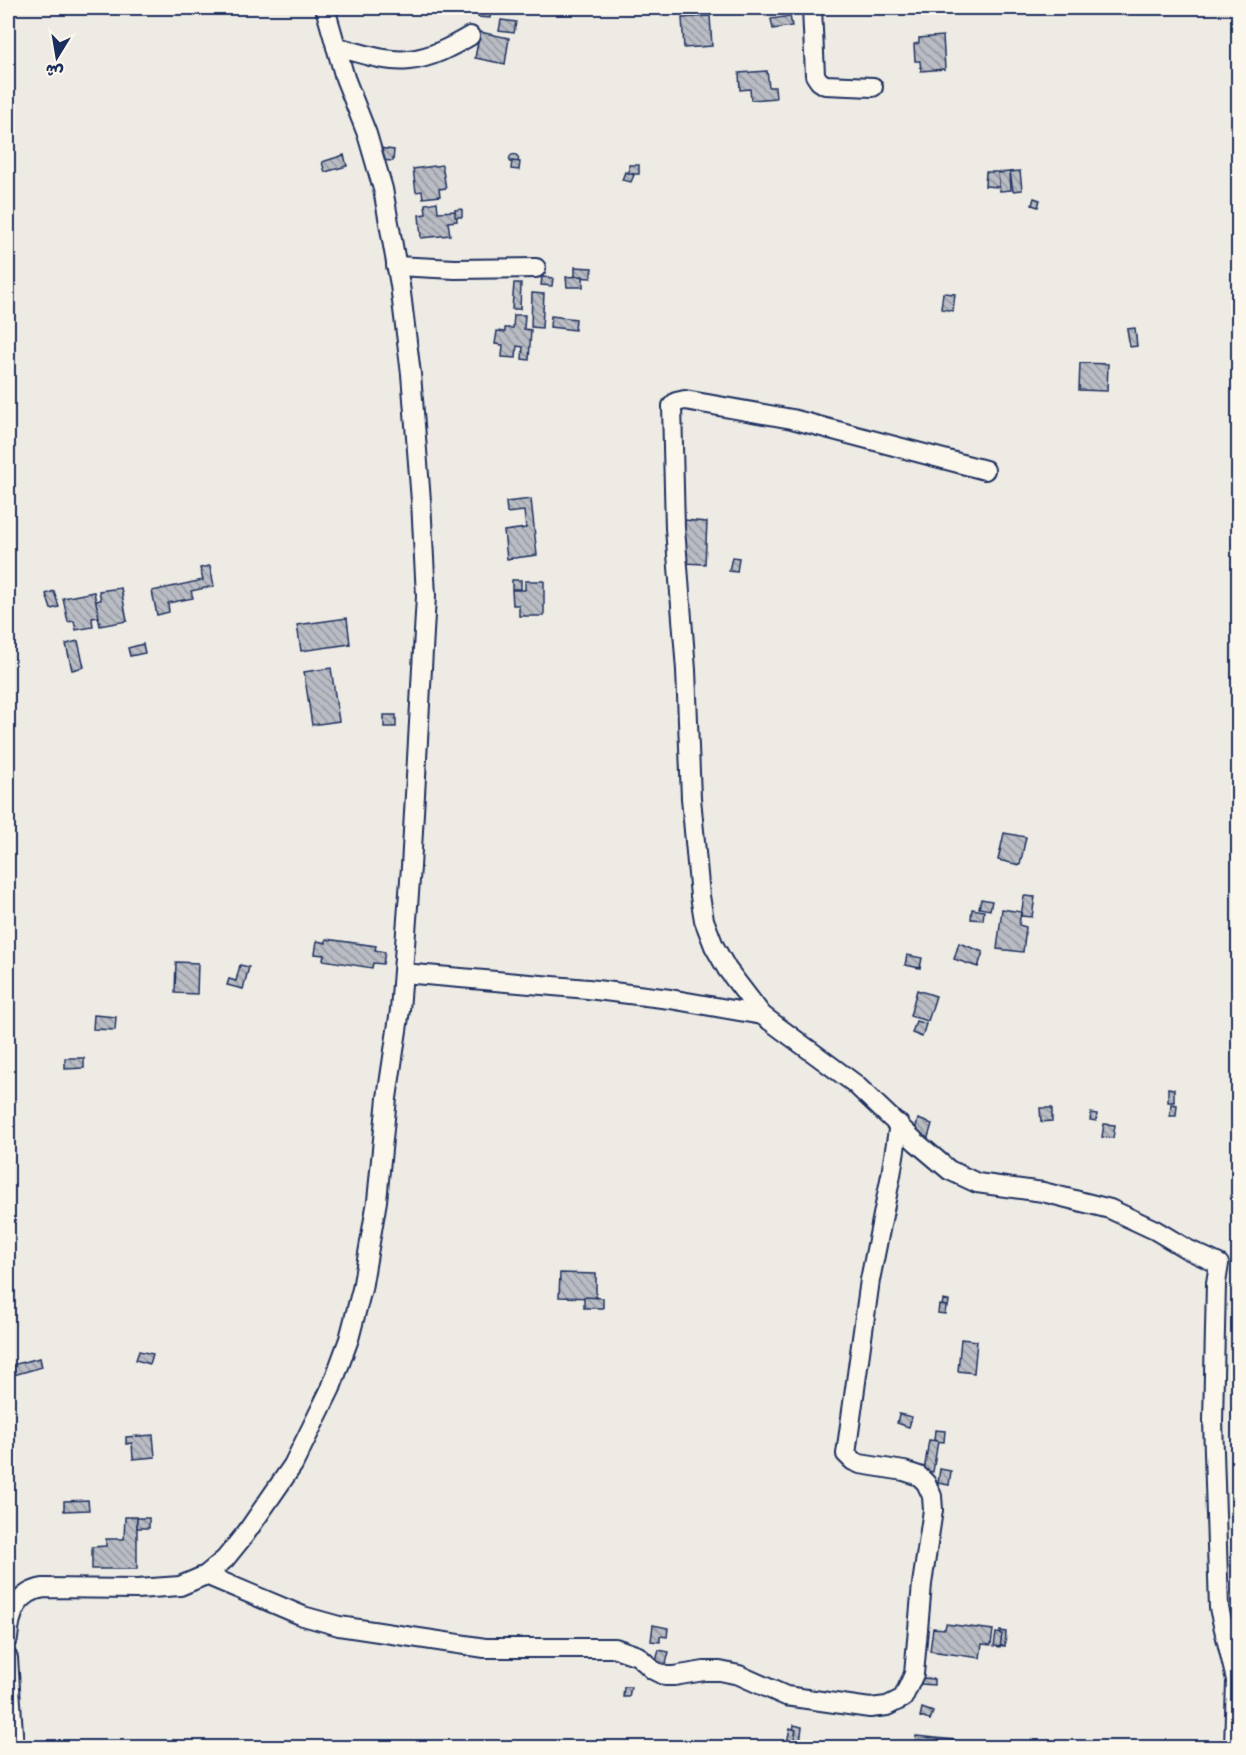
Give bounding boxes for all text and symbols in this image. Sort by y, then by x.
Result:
north arrow [27,27,87,87]
text: ش [43,56,65,84]

